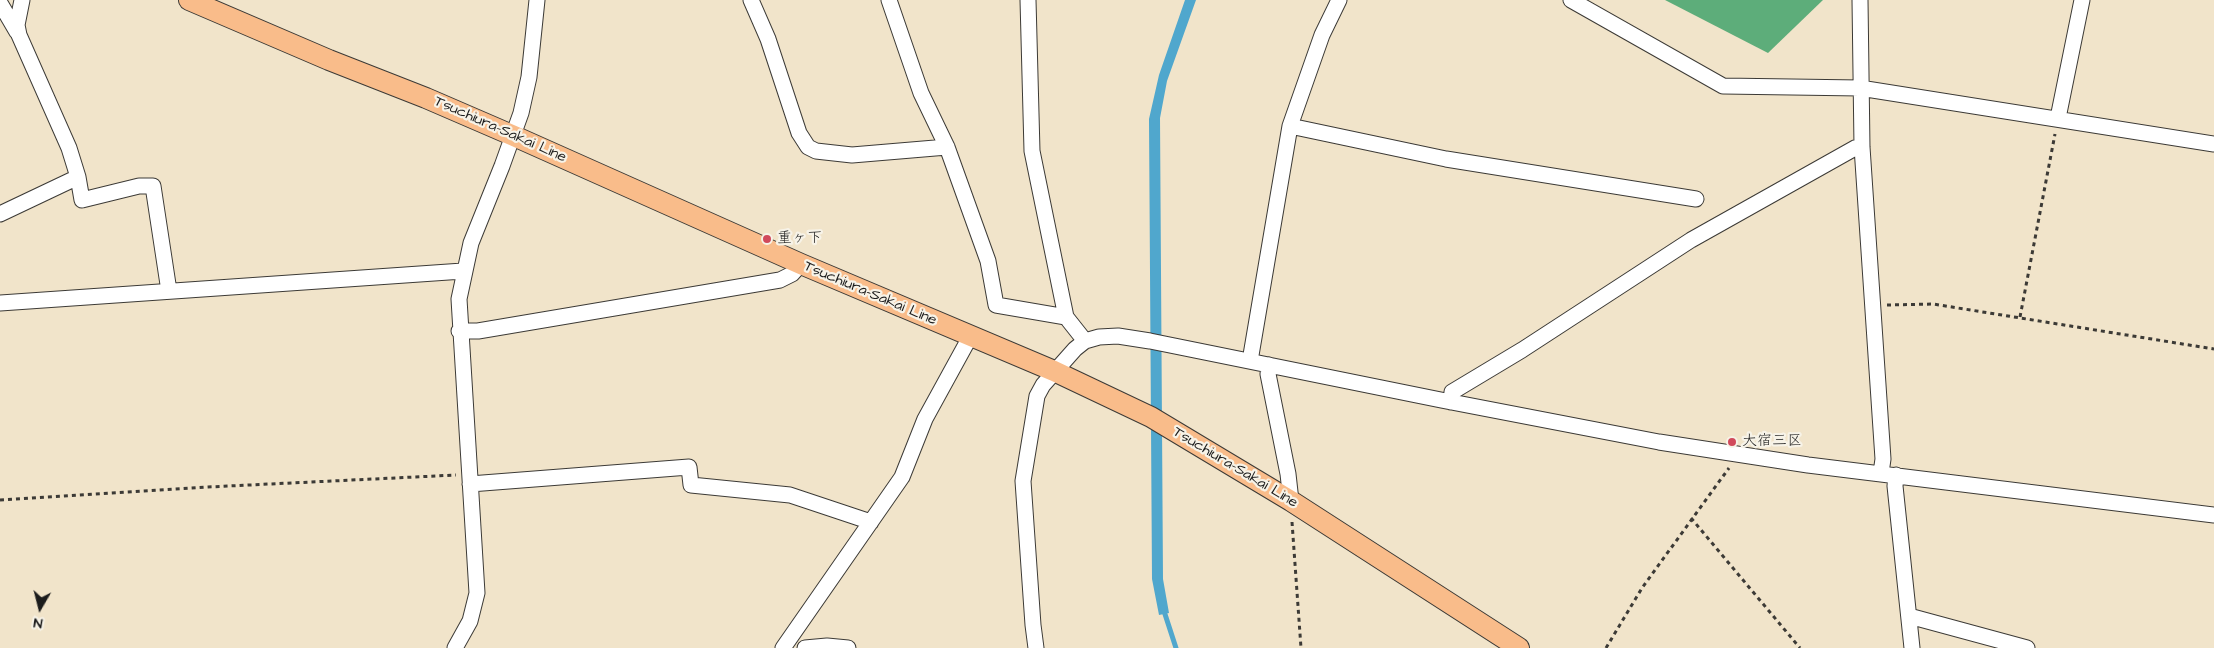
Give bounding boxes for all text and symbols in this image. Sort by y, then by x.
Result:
street label: Tsuchiura-Sakai Line [431,93,569,167]
place label: 重ヶ下 [777,230,822,248]
marker: 重ヶ下 [761,233,773,245]
street label: Tsuchiura-Sakai Line [801,258,939,330]
street label: Tsuchiura-Sakai Line [1169,424,1301,512]
place label: 大宿三区 [1742,433,1802,451]
marker: 大宿三区 [1726,436,1738,448]
north arrow [15,583,65,633]
text: N [32,612,44,633]

